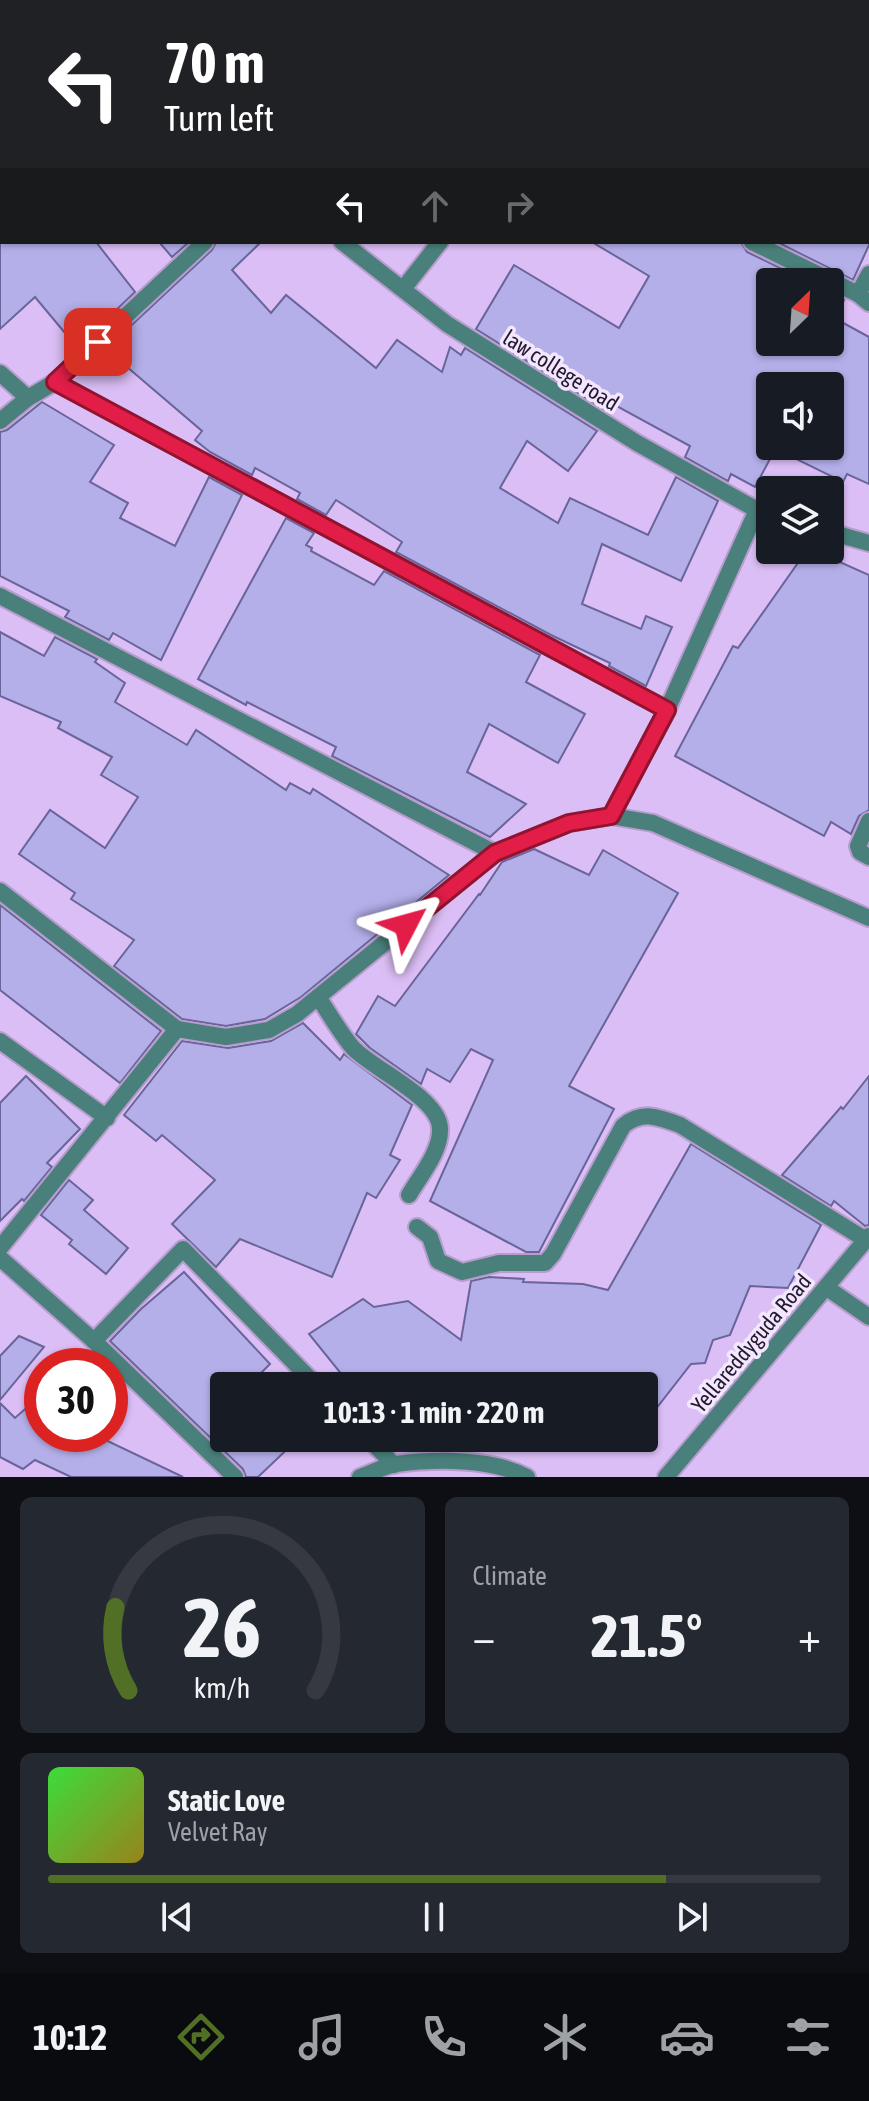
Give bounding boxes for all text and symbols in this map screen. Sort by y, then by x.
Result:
text: 70 m [164,31,265,95]
icon: left [32,32,136,136]
text: Turn left [164,97,274,139]
icon: left [329,184,373,228]
icon: ahead [413,184,457,228]
icon: right [497,184,541,228]
north arrow [756,268,844,356]
map controls [756,268,844,564]
pin [64,308,132,376]
icon: arrive [76,320,120,364]
street label: law college road [498,324,624,416]
button: sound [756,372,844,460]
button: layers [756,476,844,564]
position arrow [364,883,448,967]
street label: Yellareddyguda Road [686,1269,816,1417]
speed limit sign: 30 [24,1348,128,1452]
text: 10:13 · 1 min · 220 m [324,1395,544,1429]
text: Climate [473,1561,547,1591]
text: 26 [183,1579,261,1675]
text: 21.5° [591,1601,703,1670]
text: − [473,1611,495,1661]
text: + [798,1611,821,1661]
text: km/h [194,1671,251,1704]
text: Static Love [168,1783,285,1817]
text: Velvet Ray [168,1817,268,1847]
icon: previous [155,1895,199,1939]
icon: pause [412,1895,456,1939]
icon: next [670,1895,714,1939]
icon: directions [173,2009,229,2065]
icon: music [294,2009,350,2065]
icon: phone [416,2009,472,2065]
icon: climate [537,2009,593,2065]
icon: car [659,2009,715,2065]
icon: filters [780,2009,836,2065]
text: 10:12 [33,2016,108,2058]

